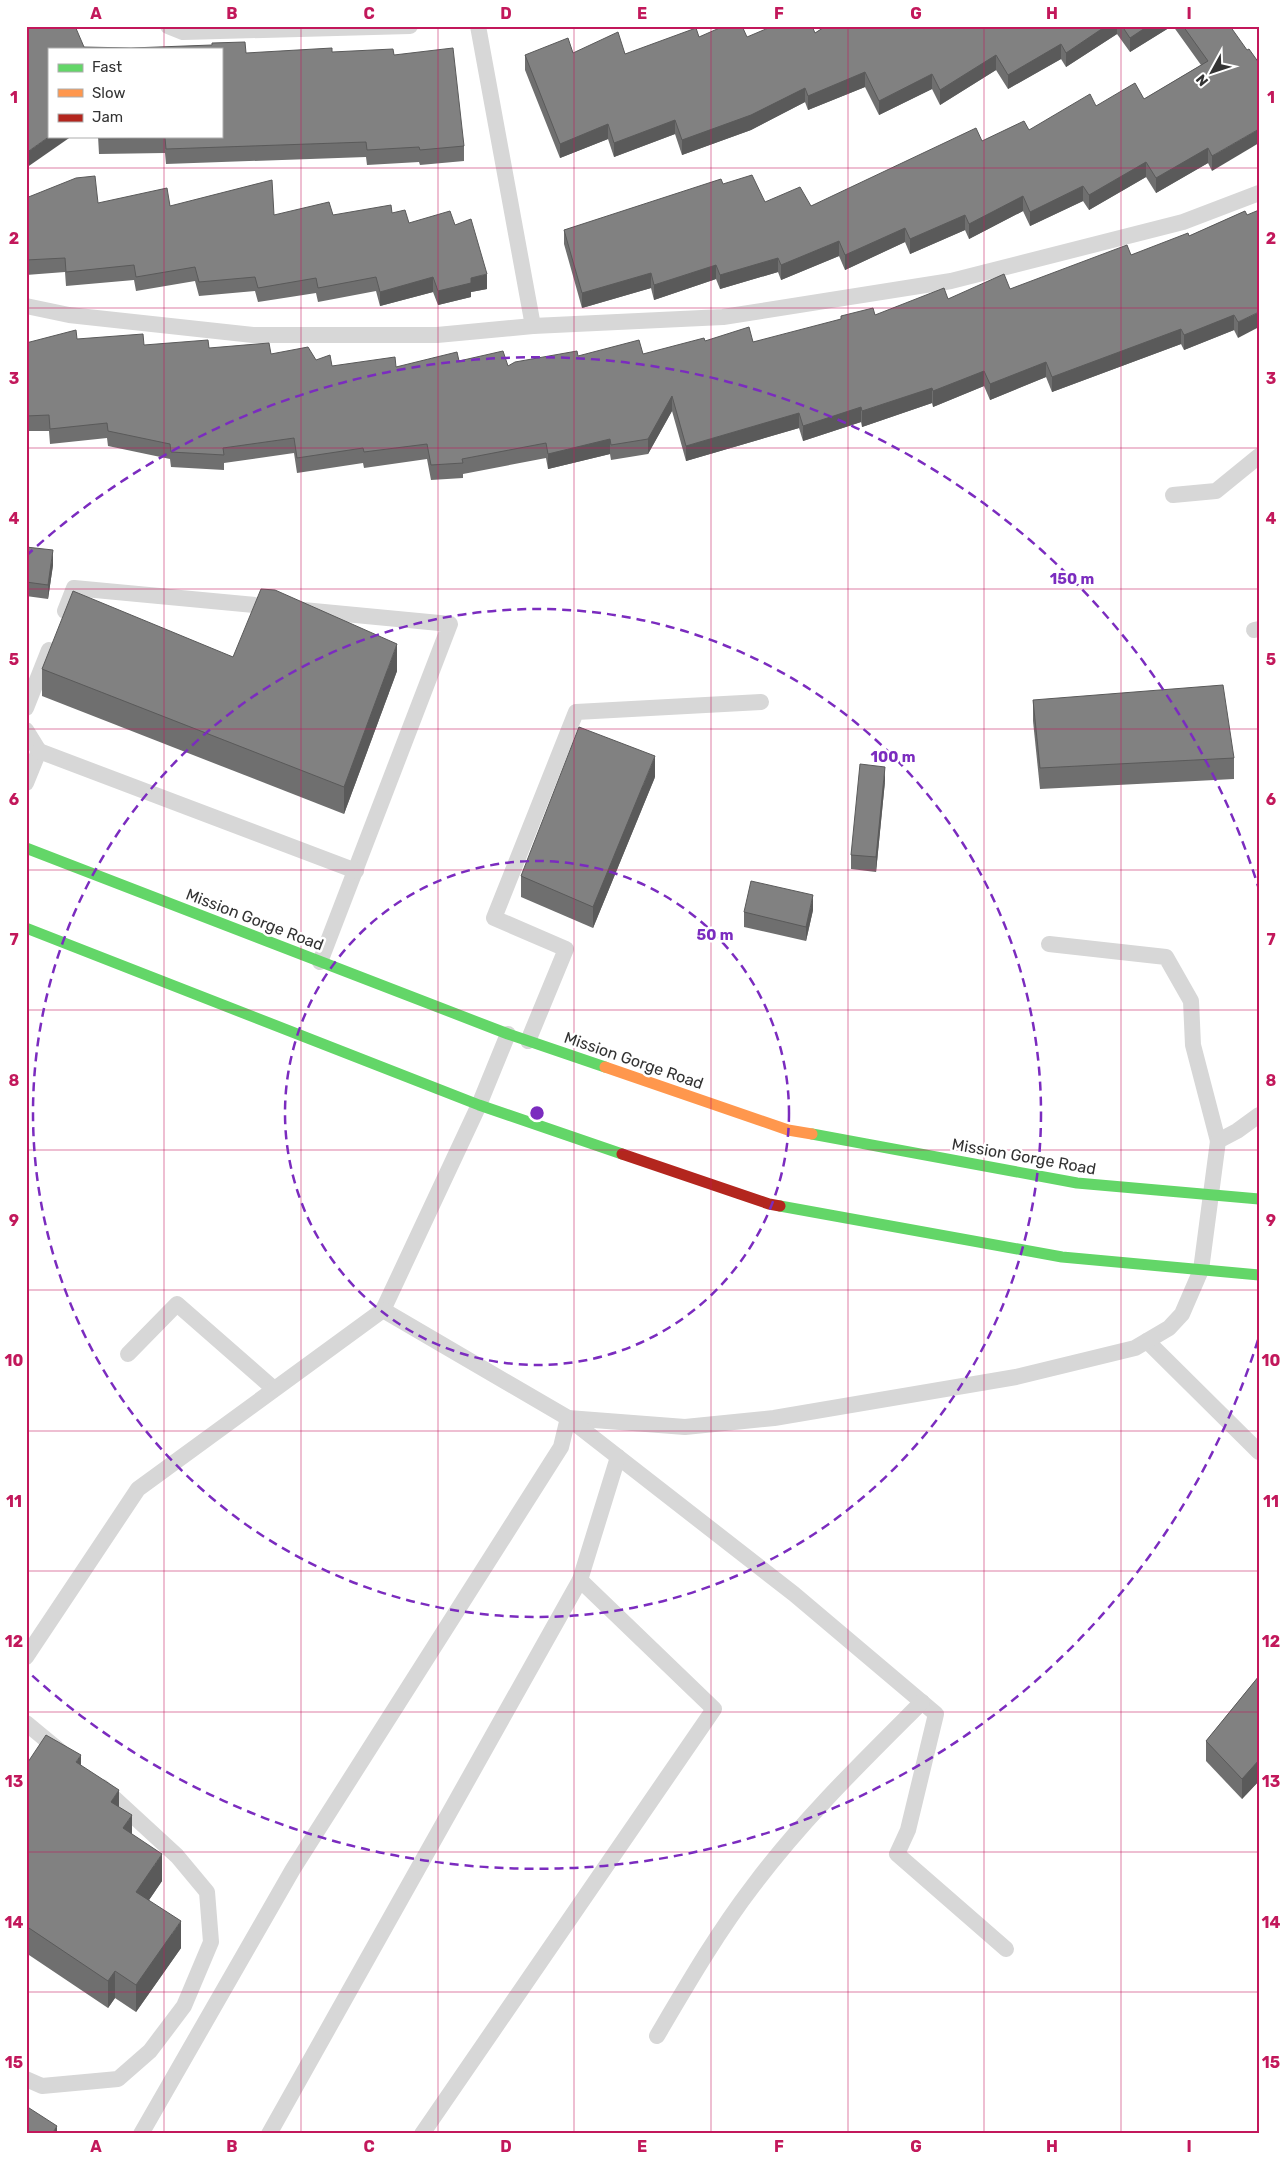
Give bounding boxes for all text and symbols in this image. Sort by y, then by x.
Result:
text: A [90,4,102,23]
text: B [226,4,238,23]
text: C [363,4,375,23]
text: D [500,4,512,23]
text: E [637,4,647,23]
text: F [774,4,784,23]
text: G [910,4,922,23]
text: H [1046,4,1058,23]
text: I [1186,4,1192,23]
legend [48,48,222,138]
north arrow [1188,48,1238,98]
text: Fast [92,58,122,76]
text: N [1193,71,1212,89]
text: Slow [92,84,125,102]
text: 1 [10,88,18,107]
text: 1 [1267,88,1275,107]
text: Jam [92,108,123,126]
text: 2 [9,229,19,248]
text: 2 [1266,229,1276,248]
text: 3 [9,369,19,388]
text: 3 [1266,369,1276,388]
text: 4 [9,509,20,528]
text: 4 [1266,509,1277,528]
text: 150 m [1050,570,1094,588]
text: 5 [9,650,19,669]
text: 5 [1266,650,1276,669]
text: 100 m [871,748,915,766]
text: 6 [9,790,19,809]
text: 6 [1266,790,1276,809]
street label: Mission Gorge Road [183,884,326,954]
text: 50 m [697,926,733,944]
text: 7 [9,930,19,949]
text: 7 [1266,930,1276,949]
street label: Mission Gorge Road [562,1028,706,1093]
text: 8 [9,1071,20,1090]
text: 8 [1266,1071,1277,1090]
centre of rings [528,1104,546,1122]
street label: Mission Gorge Road [950,1134,1097,1179]
text: 9 [9,1211,19,1230]
text: 9 [1266,1211,1276,1230]
text: 10 [5,1351,24,1370]
text: 10 [1262,1351,1281,1370]
text: 11 [6,1492,22,1511]
text: 11 [1263,1492,1279,1511]
text: 12 [5,1632,23,1651]
text: 12 [1262,1632,1280,1651]
text: 13 [5,1772,23,1791]
text: 13 [1262,1772,1280,1791]
text: 14 [5,1913,24,1932]
text: 14 [1262,1913,1281,1932]
text: 15 [5,2053,23,2072]
text: 15 [1262,2053,1280,2072]
text: A [90,2137,102,2156]
text: B [226,2137,238,2156]
text: C [363,2137,375,2156]
text: D [500,2137,512,2156]
text: E [637,2137,647,2156]
text: F [774,2137,784,2156]
text: G [910,2137,922,2156]
text: H [1046,2137,1058,2156]
text: I [1186,2137,1192,2156]

